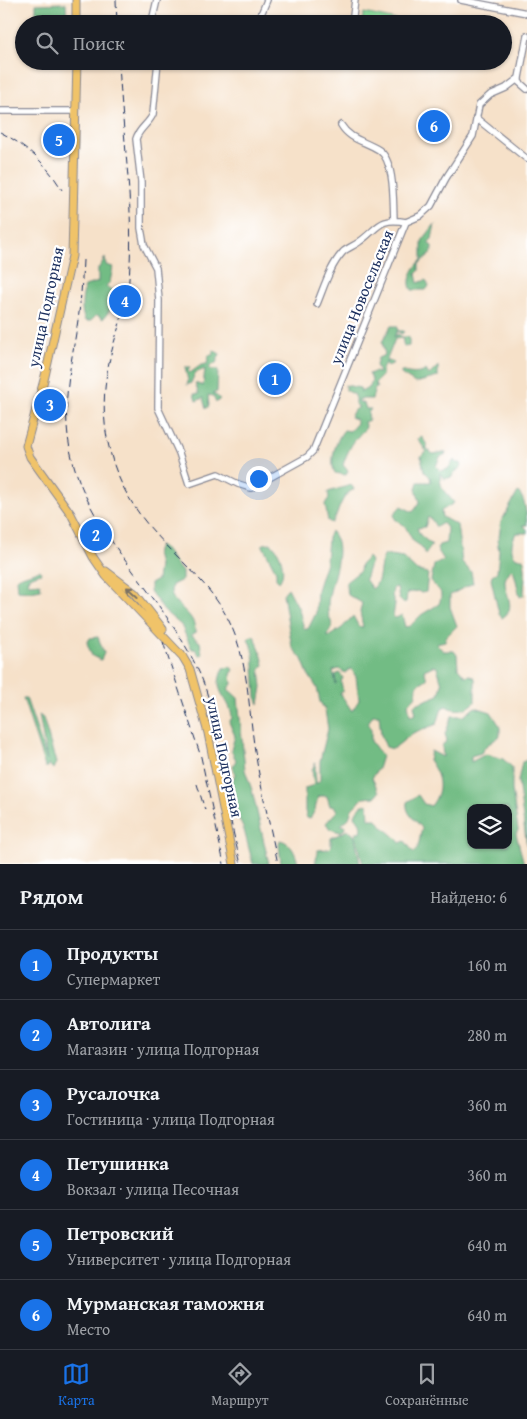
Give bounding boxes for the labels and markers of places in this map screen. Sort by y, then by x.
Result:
pin: 6 [418,107,450,145]
pin: 5 [43,121,75,159]
pin: 4 [109,282,141,320]
pin: 1 [259,360,291,398]
pin: 3 [34,386,66,424]
pin: 2 [80,516,112,554]

